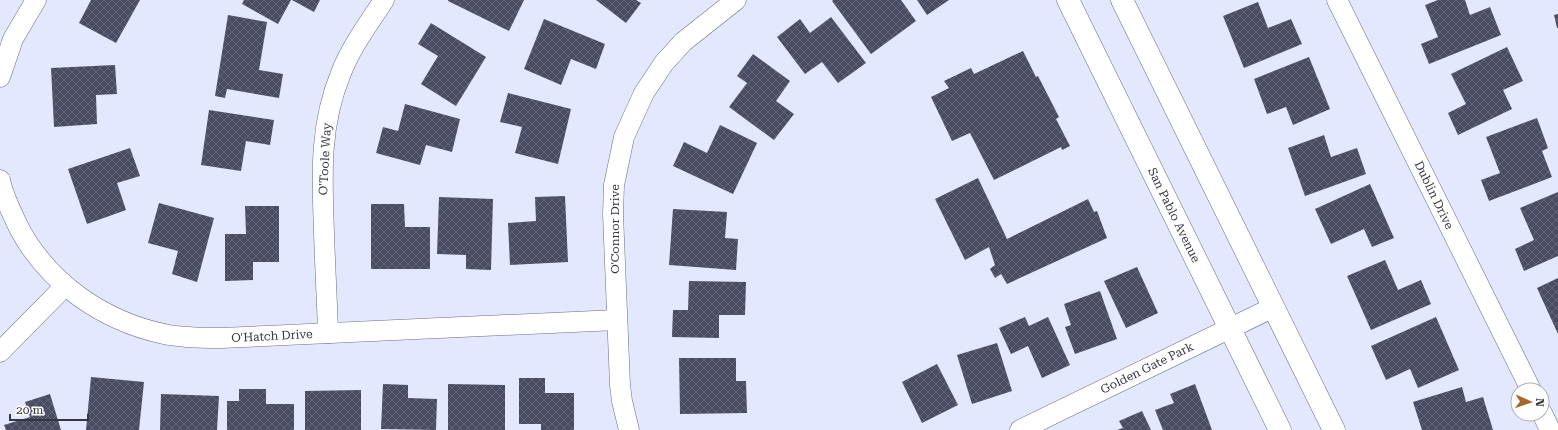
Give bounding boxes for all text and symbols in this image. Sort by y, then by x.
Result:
street label: O'Toole Way [316,122,334,196]
street label: Dublin Drive [1411,159,1457,232]
street label: San Pablo Avenue [1145,165,1203,265]
street label: O'Connor Drive [608,184,622,274]
street label: O'Hatch Drive [231,327,313,345]
street label: Golden Gate Park [1098,339,1196,397]
north arrow [1510,382,1550,422]
scale bar [10,396,88,422]
text: N [1533,398,1546,408]
text: 20 m [16,403,43,417]

